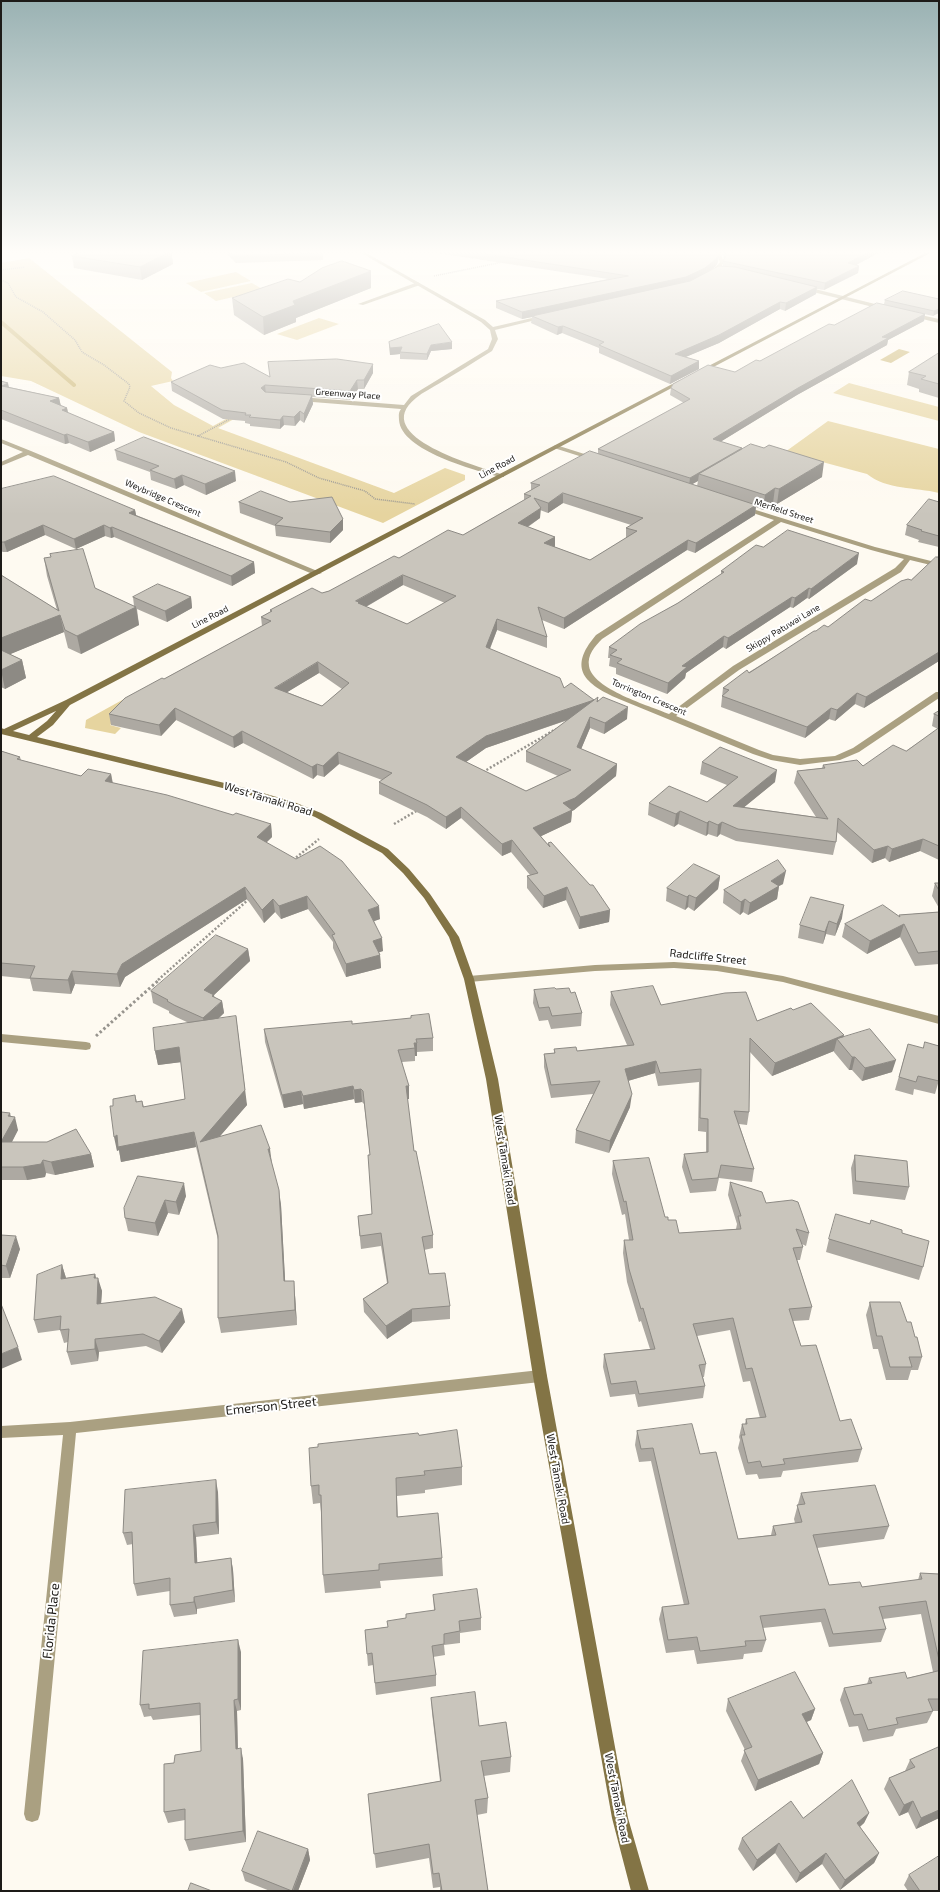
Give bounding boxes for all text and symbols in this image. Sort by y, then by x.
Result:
street label: Greenway Place [315,386,381,402]
street label: Line Road [477,453,517,481]
street label: Weybridge Crescent [123,477,203,519]
street label: Merfield Street [753,496,815,526]
street label: Skippy Patuwai Lane [744,602,822,654]
street label: Line Road [190,603,230,631]
street label: Torrington Crescent [610,676,688,718]
street label: West Tāmaki Road [222,779,314,819]
street label: Radcliffe Street [669,946,747,968]
street label: West Tāmaki Road [491,1114,519,1206]
street label: Emerson Street [225,1393,317,1419]
street label: West Tāmaki Road [544,1433,572,1525]
street label: Florida Place [39,1582,63,1660]
street label: West Tāmaki Road [602,1752,632,1844]

